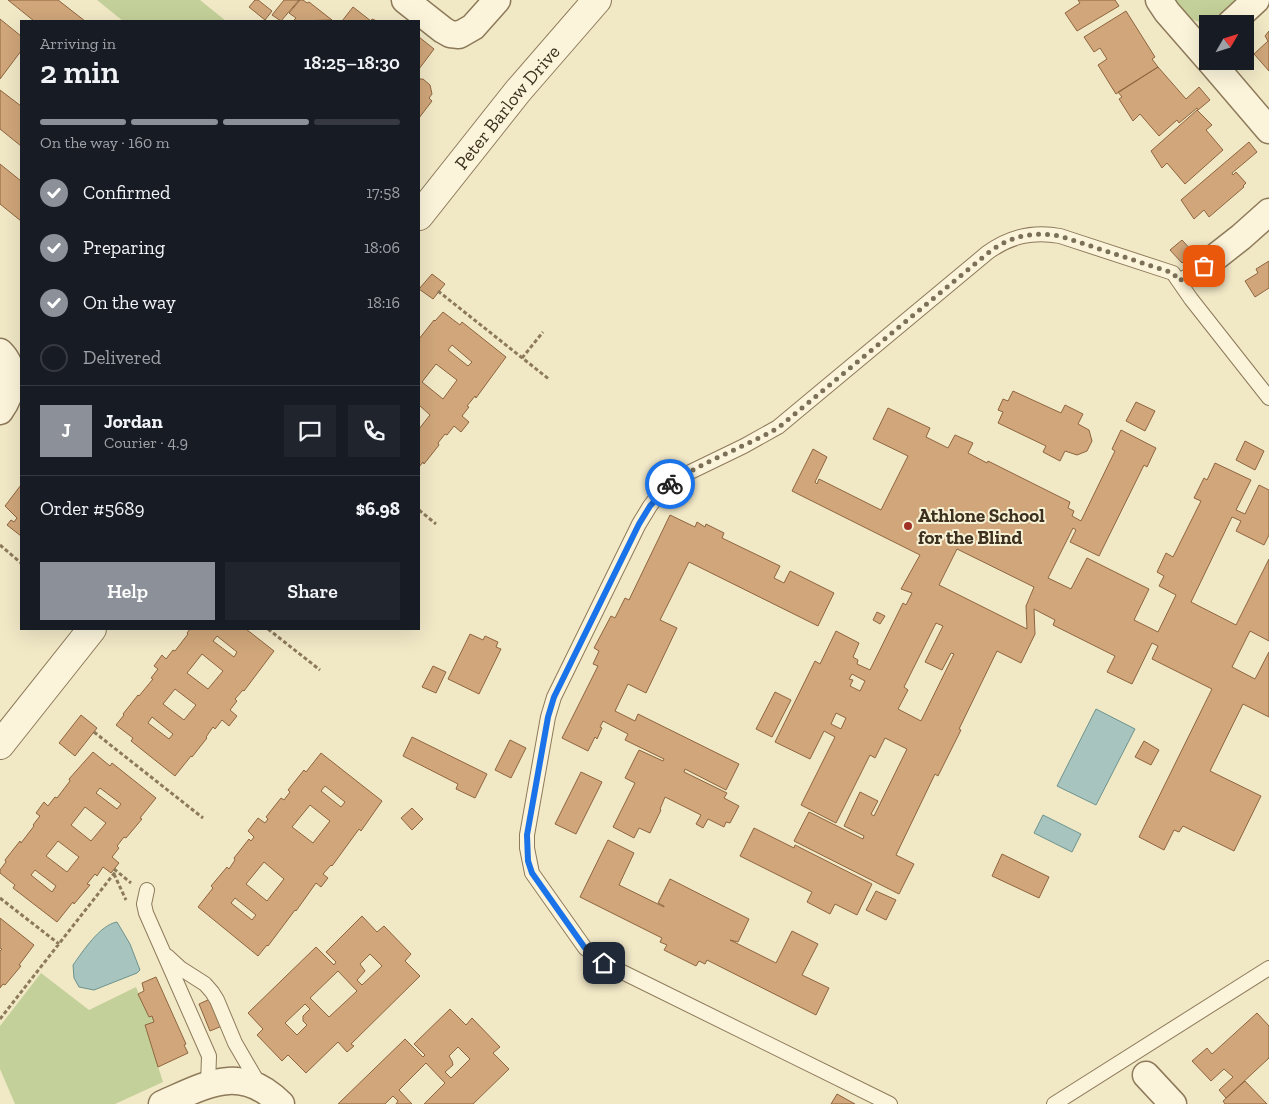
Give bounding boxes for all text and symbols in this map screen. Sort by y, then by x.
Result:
north arrow [1199,15,1254,70]
map controls [1199,15,1254,70]
text: Arriving in [40,34,116,53]
street label: Peter Barlow Drive [450,40,565,174]
text: 18:25–18:30 [304,51,400,74]
text: 2 min [40,53,119,91]
text: On the way · 160 m [40,133,170,152]
icon: check [40,179,68,207]
text: Confirmed [83,181,170,204]
text: 17:58 [366,183,400,202]
icon: check [40,234,68,262]
text: Preparing [83,236,165,259]
text: 18:06 [364,238,400,257]
pin [1183,245,1225,287]
icon: bag [1190,252,1218,280]
icon: check [40,289,68,317]
text: On the way [83,291,176,314]
text: 18:16 [367,293,400,312]
text: Delivered [83,346,161,369]
button: chat [284,405,336,457]
button: phone [348,405,400,457]
text: Jordan [104,410,163,433]
text: J [61,419,71,442]
text: Courier · 4.9 [104,433,188,452]
courier [645,459,695,509]
icon: bike [656,470,684,498]
text: Order #5689 [40,497,145,520]
text: $6.98 [356,497,400,520]
place label: Athlone School for the Blind [918,504,1045,549]
marker: Athlone School for the Blind [902,520,914,532]
button: Help [40,562,215,620]
button: Share [225,562,400,620]
pin [583,942,625,984]
icon: home [590,949,618,977]

